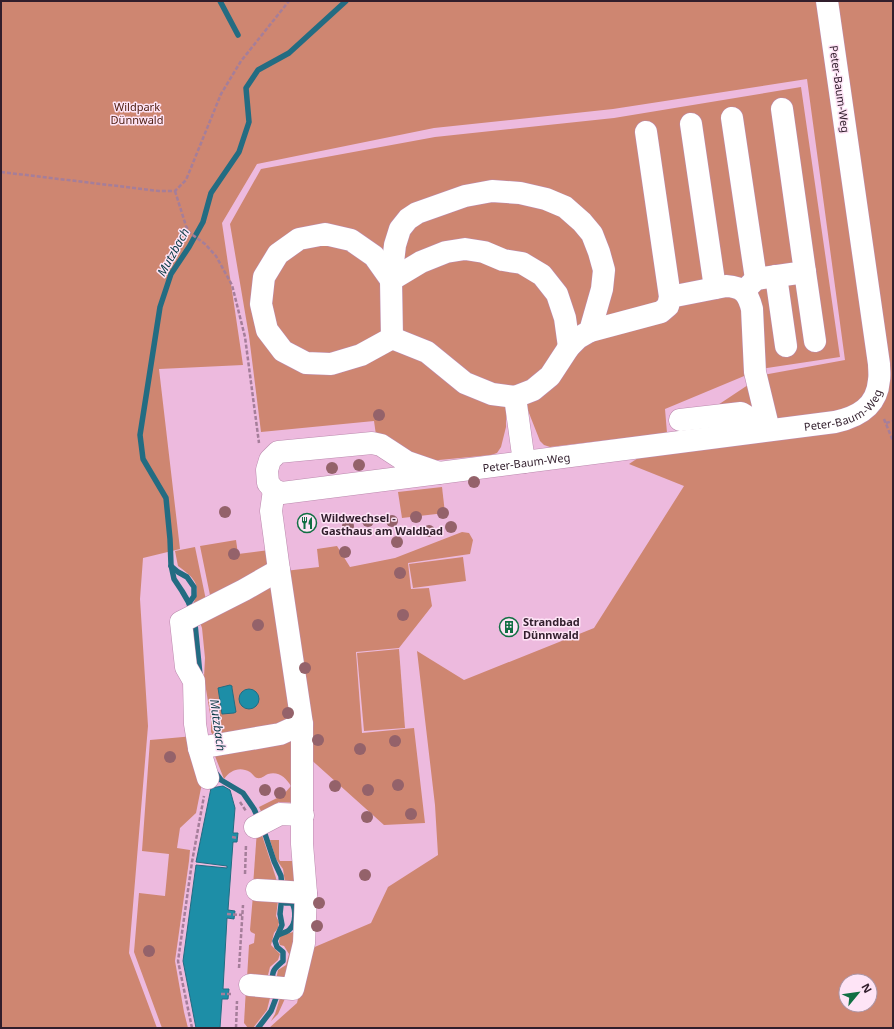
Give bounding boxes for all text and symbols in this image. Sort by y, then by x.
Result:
street label: Peter-Baum-Weg [826,44,854,134]
park label: Wildpark Dünnwald [111,99,163,127]
water label: Mutzbach [153,225,193,279]
street label: Peter-Baum-Weg [803,387,885,433]
street label: Peter-Baum-Weg [482,449,571,475]
place label: Wildwechsel - Gasthaus am Waldbad [321,510,443,538]
restaurant icon: Wildwechsel - Gasthaus am Waldbad [296,512,318,534]
place label: Strandbad Dünnwald [523,614,580,642]
building icon: Strandbad Dünnwald [498,616,520,638]
water label: Mutzbach [206,698,230,752]
north arrow [838,973,878,1013]
text: N [858,980,876,995]

